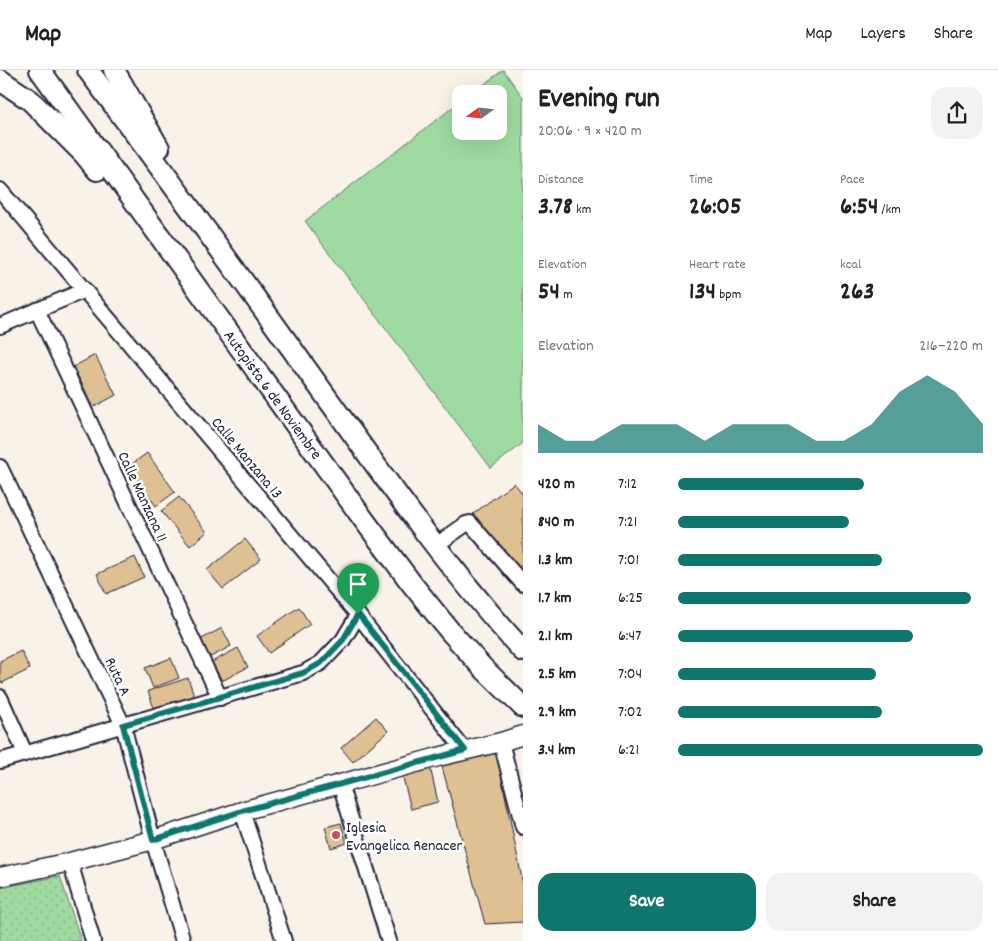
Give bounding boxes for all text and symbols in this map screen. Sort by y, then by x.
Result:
text: Map [25,18,61,52]
text: Map [805,22,832,47]
text: Layers [860,22,906,47]
text: Share [934,22,973,47]
text: Evening run [538,81,660,121]
north arrow [452,85,508,140]
map controls [452,85,507,140]
button: share [931,87,983,139]
text: 20:06 · 9 × 420 m [538,120,642,143]
text: Distance [538,170,584,190]
text: Time [689,170,713,190]
text: Pace [840,170,865,190]
text: 3.78 [538,190,573,226]
text: 26:05 [689,190,742,226]
text: 6:54 [840,190,878,226]
text: km [573,200,591,220]
text: /km [878,200,901,220]
text: Elevation [538,255,587,275]
text: Heart rate [689,255,746,275]
text: kcal [840,255,861,275]
text: 54 [538,275,560,311]
text: 134 [689,275,716,311]
text: 263 [840,275,874,311]
text: m [560,285,573,305]
text: bpm [716,285,741,305]
street label: Autopista 6 de Noviembre [217,326,327,465]
text: Elevation [538,335,594,358]
text: 216–220 m [919,335,983,358]
street label: Calle Manzana 13 [205,413,287,505]
street label: Calle Manzana 11 [111,448,173,546]
text: 420 m [538,473,575,496]
text: 7:12 [618,473,637,496]
text: 840 m [538,511,574,534]
text: 7:21 [618,511,637,534]
text: 1.3 km [538,549,572,572]
text: 7:01 [618,549,639,572]
pin [337,563,379,614]
icon: arrive [344,570,372,598]
text: 1.7 km [538,587,572,610]
text: 6:25 [618,587,643,610]
text: 2.1 km [538,625,572,648]
text: 6:47 [618,625,641,648]
street label: Ruta A [98,654,136,701]
text: 2.5 km [538,663,576,686]
text: 7:04 [618,663,642,686]
text: 2.9 km [538,701,576,724]
text: 7:02 [618,701,643,724]
text: 3.4 km [538,739,576,762]
text: 6:21 [618,739,639,762]
place label: Iglesia Evangelica Renacer [346,817,462,858]
marker: Iglesia Evangelica Renacer [330,829,342,841]
button: Save [538,873,756,931]
button: Share [766,873,983,931]

